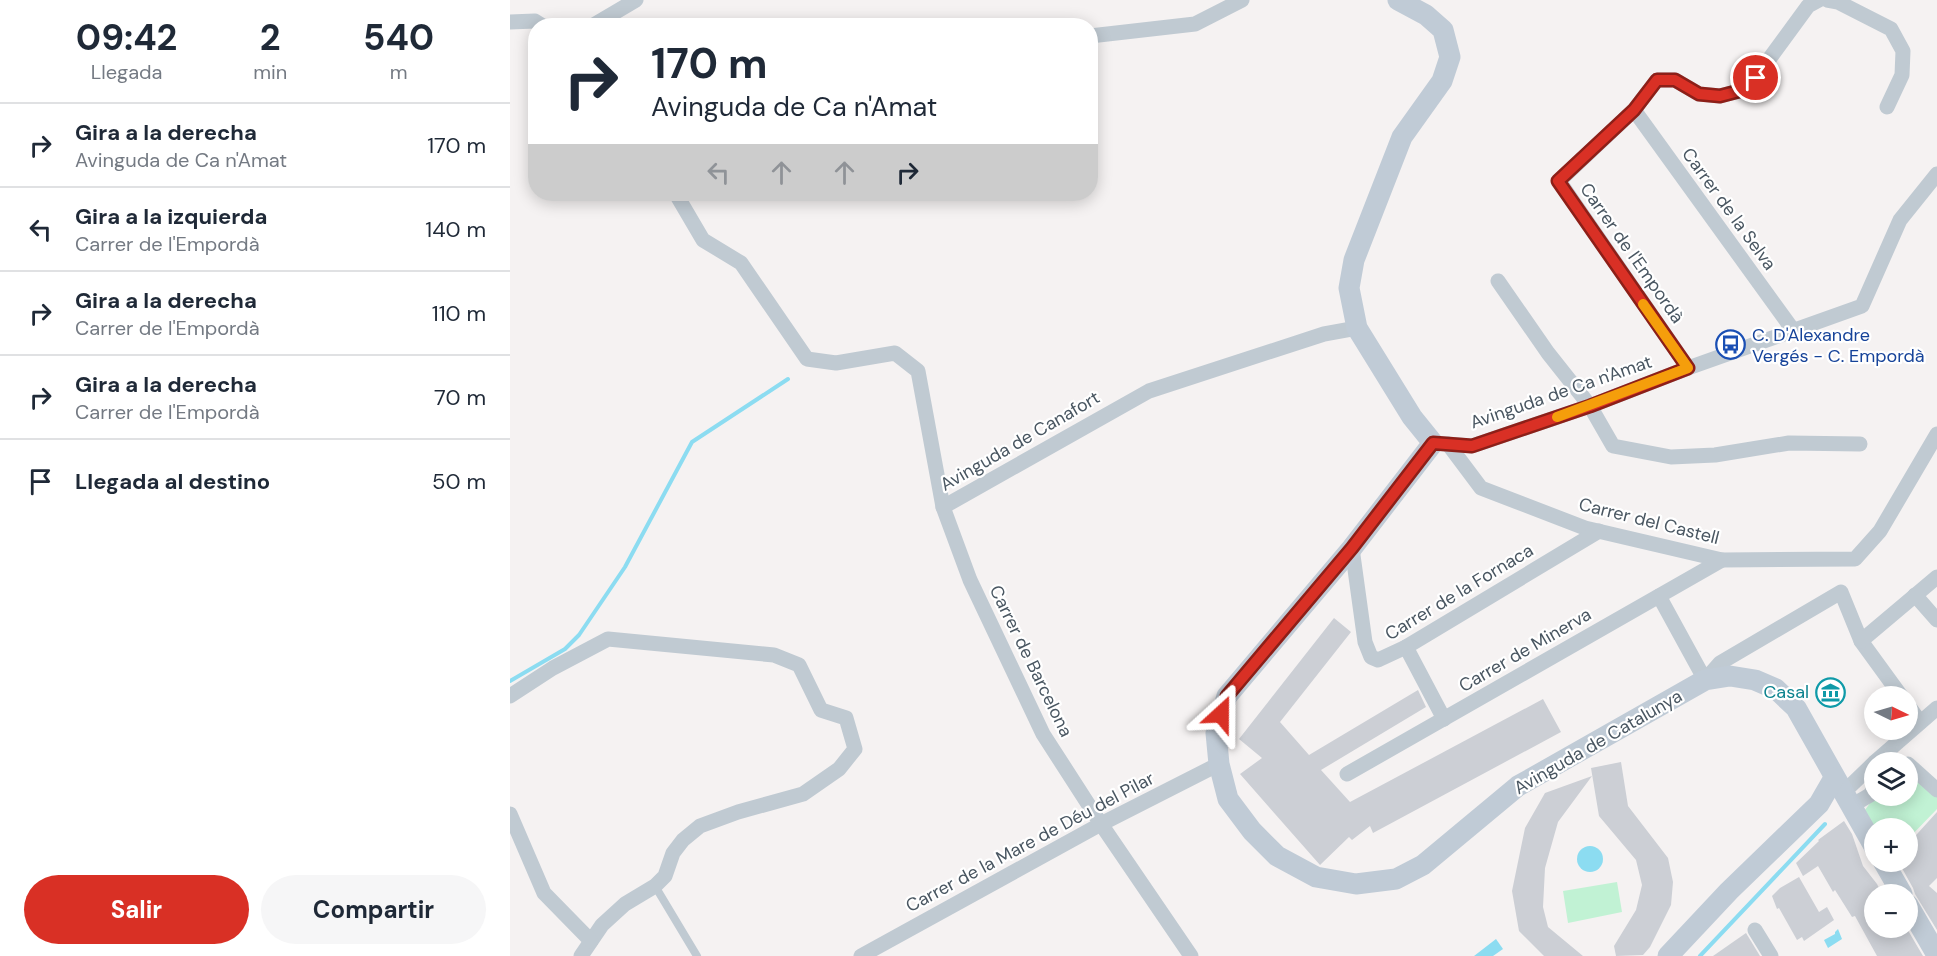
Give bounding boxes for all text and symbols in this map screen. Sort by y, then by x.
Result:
text: 09:42 [76,14,177,61]
text: 2 [260,14,281,61]
text: 540 [363,14,434,61]
text: 170 m [651,36,768,91]
icon: right [552,42,630,120]
pin [1730,52,1781,103]
text: Llegada [91,59,162,85]
text: min [253,59,287,85]
text: m [390,59,408,85]
icon: arrive [1739,61,1772,94]
text: Avinguda de Ca n'Amat [651,89,937,124]
text: Gira a la derecha [75,118,257,147]
icon: right [24,129,57,162]
text: 170 m [427,131,486,160]
street label: Carrer de la Selva [1676,143,1782,275]
text: Avinguda de Ca n'Amat [75,147,287,173]
icon: left [702,156,735,189]
icon: ahead [765,156,798,189]
icon: ahead [828,156,861,189]
icon: right [891,156,924,189]
street label: Carrer de l'Empordà [1575,178,1689,328]
text: Gira a la izquierda [75,202,267,231]
icon: left [24,213,57,246]
text: 140 m [425,215,486,244]
text: Carrer de l'Empordà [75,231,260,257]
text: Gira a la derecha [75,286,257,315]
icon: right [24,297,57,330]
text: 110 m [432,299,486,328]
text: Carrer de l'Empordà [75,315,260,341]
place label: C. D'Alexandre Vergés - C. Empordà [1752,323,1925,368]
bus stop icon: C. D'Alexandre Vergés - C. Empordà [1715,329,1747,361]
street label: Avinguda de Ca n'Amat [1467,350,1655,434]
text: Gira a la derecha [75,370,257,399]
icon: right [24,381,57,414]
text: 70 m [434,383,486,412]
street label: Avinguda de Canafort [936,385,1104,497]
text: Carrer de l'Empordà [75,399,260,425]
icon: arrive [24,465,57,498]
text: Llegada al destino [75,467,270,496]
text: 50 m [432,467,486,496]
street label: Carrer del Castell [1576,492,1722,550]
street label: Carrer de la Fornaca [1380,538,1538,646]
street label: Carrer de Barcelona [984,581,1078,741]
street label: Carrer de Minerva [1454,602,1596,698]
museum icon: Casal [1814,676,1846,708]
place label: Casal [1763,680,1809,704]
position arrow [1189,682,1253,746]
street label: Avinguda de Catalunya [1509,684,1687,800]
north arrow [1864,686,1918,740]
map controls [1864,686,1918,938]
button: layers [1864,752,1918,806]
street label: Carrer de la Mare de Déu del Pilar [902,766,1159,918]
button: + [1864,818,1918,872]
button: Salir [24,875,249,944]
button: Compartir [261,875,486,944]
button: − [1864,884,1918,938]

